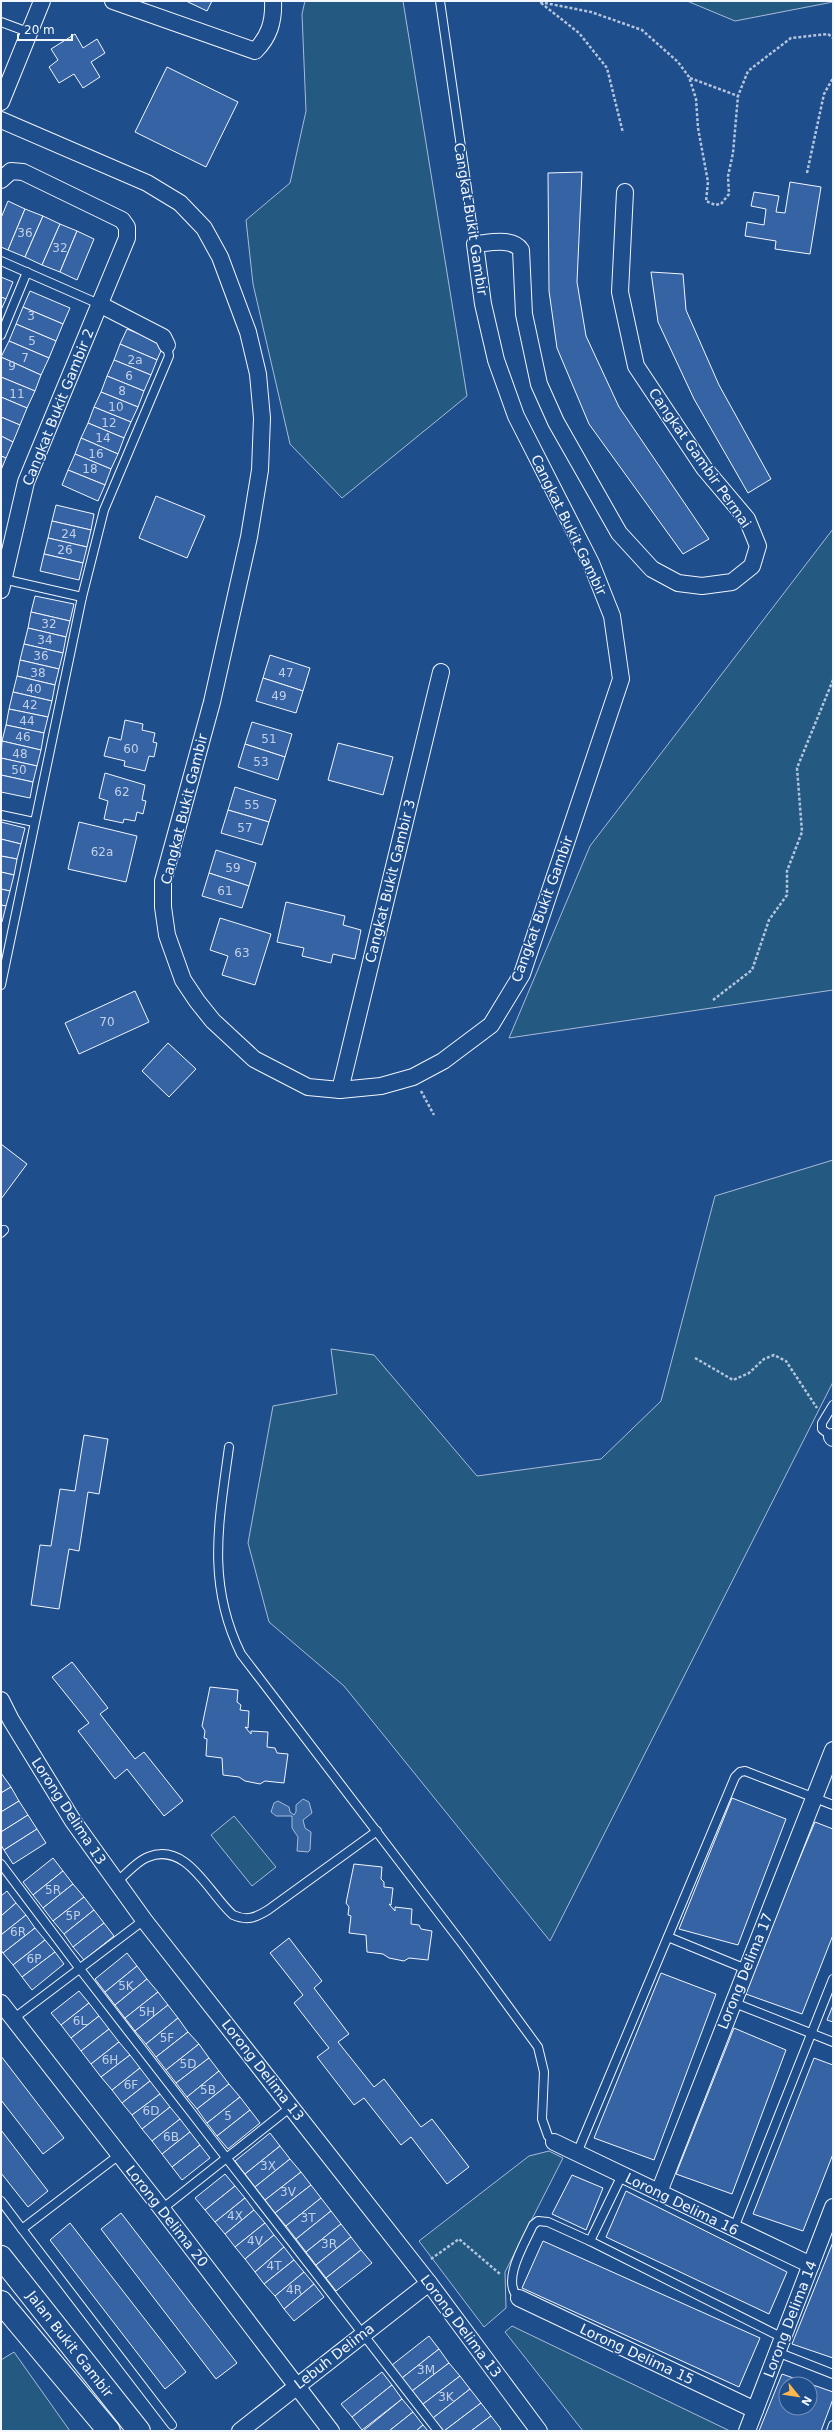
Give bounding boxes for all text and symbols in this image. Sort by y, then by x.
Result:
scale bar [18,16,72,42]
text: 20 m [24,23,55,37]
street label: Cangkat Bukit Gambir [451,141,491,297]
house number: 36 [17,226,33,240]
house number: 32 [52,241,68,255]
house number: 3 [27,309,35,323]
street label: Cangkat Bukit Gambir 2 [19,326,97,488]
house number: 5 [28,334,36,348]
house number: 7 [21,351,29,365]
house number: 2a [128,353,143,367]
house number: 9 [8,359,16,373]
house number: 6 [125,369,133,383]
house number: 8 [118,384,126,398]
street label: Cangkat Gambir Permai [646,385,754,531]
house number: 11 [9,387,25,401]
house number: 10 [108,400,124,414]
house number: 12 [101,416,117,430]
house number: 14 [95,431,111,445]
house number: 16 [88,447,104,461]
street label: Cangkat Bukit Gambir [528,452,610,598]
house number: 18 [82,462,98,476]
house number: 24 [61,527,77,541]
house number: 26 [57,543,73,557]
house number: 32 [41,617,57,631]
house number: 34 [37,633,53,647]
house number: 36 [33,649,49,663]
house number: 38 [30,666,46,680]
house number: 47 [278,666,294,680]
house number: 40 [26,682,42,696]
house number: 49 [271,689,287,703]
house number: 42 [22,698,38,712]
house number: 44 [19,714,35,728]
house number: 46 [15,730,31,744]
street label: Cangkat Bukit Gambir [158,732,211,886]
house number: 51 [261,732,277,746]
house number: 60 [123,742,139,756]
house number: 48 [12,747,28,761]
house number: 53 [253,755,269,769]
house number: 50 [11,763,27,777]
house number: 62 [114,785,130,799]
house number: 55 [244,798,260,812]
street label: Cangkat Bukit Gambir 3 [362,798,418,964]
house number: 57 [237,821,253,835]
street label: Cangkat Bukit Gambir [508,833,576,984]
house number: 62a [91,845,113,859]
house number: 59 [225,861,241,875]
house number: 61 [217,884,233,898]
house number: 63 [234,946,250,960]
house number: 70 [99,1015,115,1029]
street label: Lorong Delima 13 [29,1755,109,1867]
house number: 5R [45,1883,61,1897]
house number: 5P [66,1909,80,1923]
street label: Lorong Delima 17 [714,1911,776,2031]
house number: 6R [10,1925,26,1939]
house number: 6P [27,1952,41,1966]
house number: 5K [118,1979,135,1993]
house number: 5H [139,2005,155,2019]
house number: 6L [73,2014,87,2028]
street label: Lorong Delima 13 [219,2016,307,2124]
house number: 5F [160,2031,174,2045]
house number: 6H [102,2053,118,2067]
house number: 5D [180,2057,196,2071]
house number: 6F [124,2078,138,2092]
house number: 5B [200,2083,216,2097]
house number: 6D [143,2104,159,2118]
house number: 5 [224,2109,232,2123]
house number: 6B [163,2130,179,2144]
house number: 3X [260,2159,276,2173]
street label: Lorong Delima 20 [123,2162,211,2270]
street label: Lorong Delima 16 [623,2170,741,2238]
house number: 3V [280,2185,297,2199]
house number: 4X [227,2209,243,2223]
house number: 3T [301,2211,316,2225]
house number: 4V [247,2234,264,2248]
house number: 3R [321,2237,337,2251]
street label: Lorong Delima 14 [760,2258,820,2380]
house number: 4T [267,2259,282,2273]
street label: Lorong Delima 13 [417,2272,505,2380]
house number: 4R [286,2283,302,2297]
street label: Jalan Bukit Gambir [23,2287,117,2401]
street label: Lebuh Delima [291,2320,377,2392]
street label: Lorong Delima 15 [577,2321,697,2387]
house number: 3M [417,2363,435,2377]
north arrow [778,2376,818,2416]
house number: 3K [438,2390,455,2404]
text: N [798,2394,814,2408]

